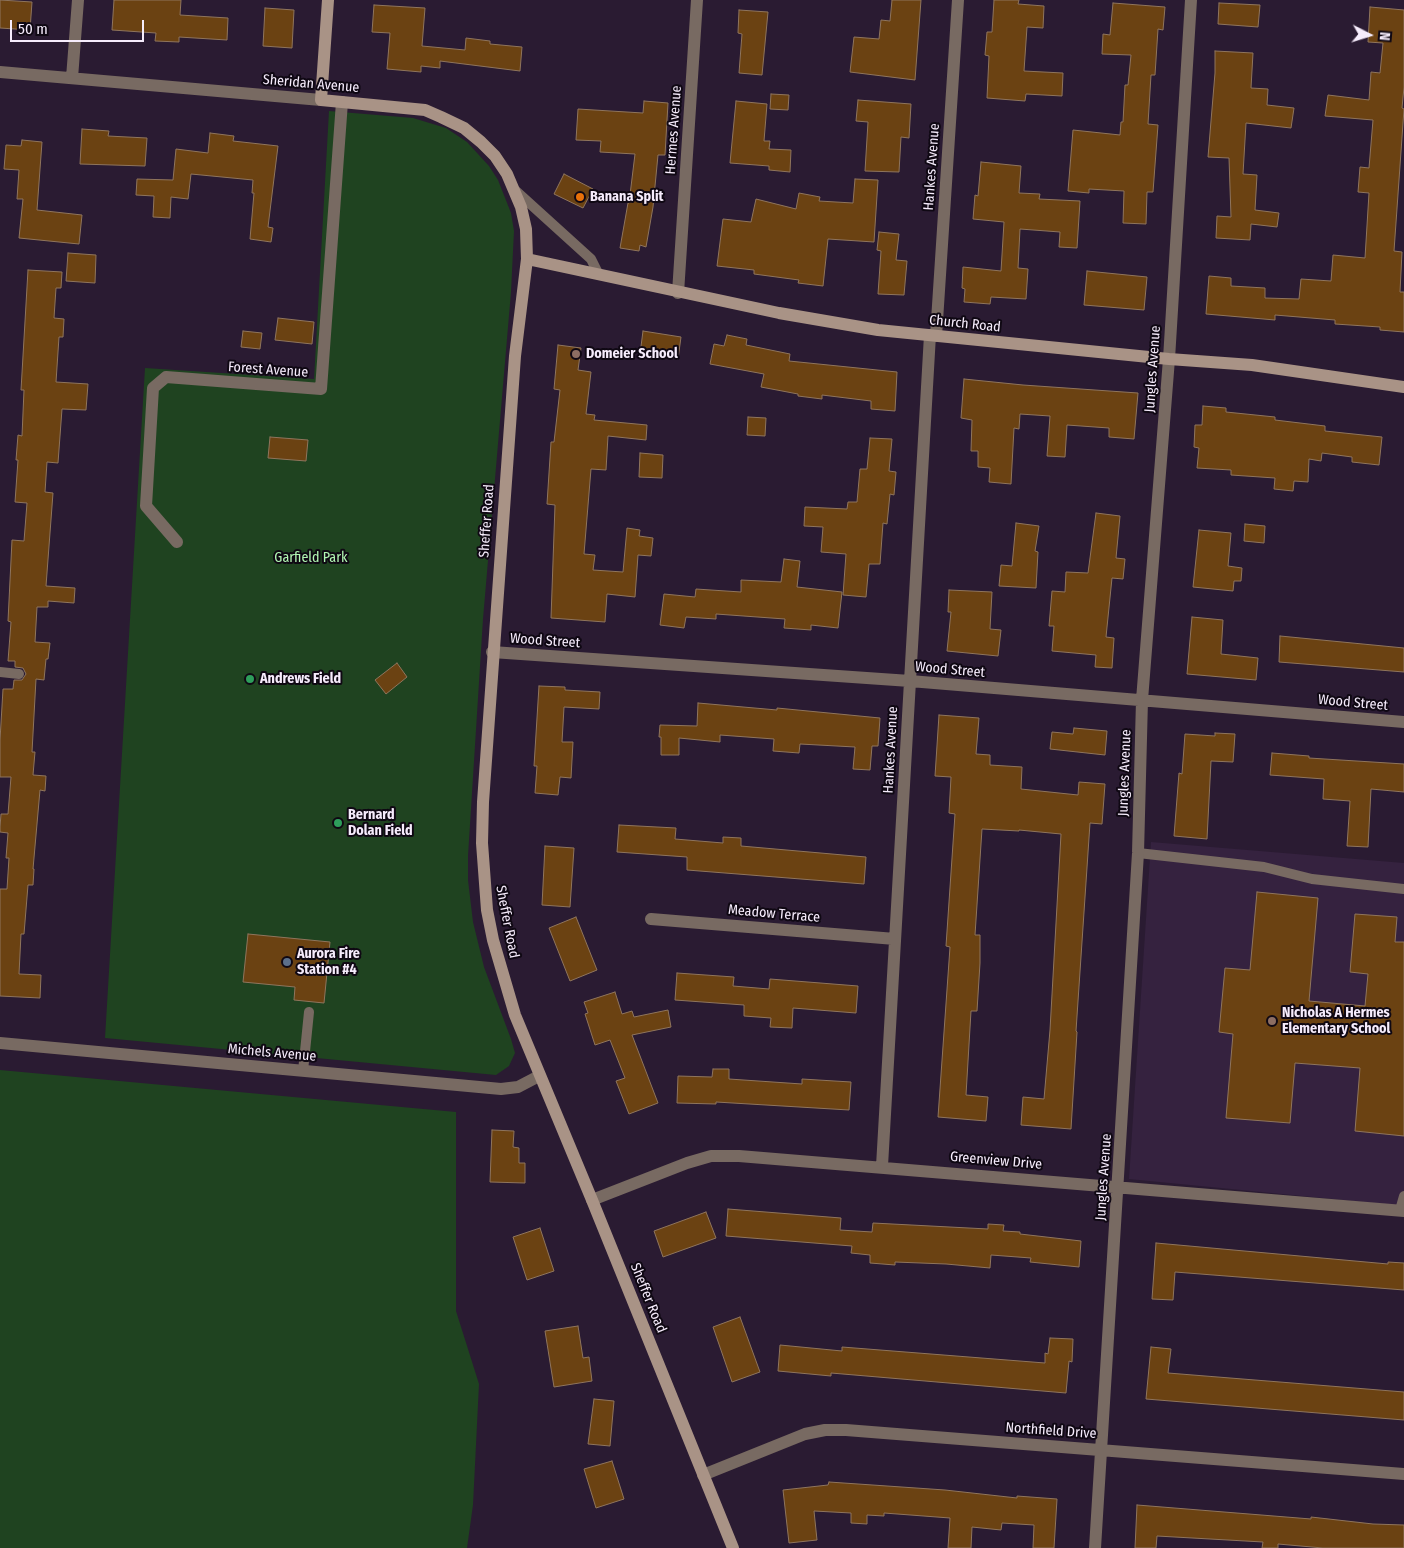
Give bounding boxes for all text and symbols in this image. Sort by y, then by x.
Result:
scale bar [12,10,146,42]
north arrow [1344,10,1394,60]
text: 50 m [18,20,48,38]
text: N [1376,31,1393,41]
street label: Sheridan Avenue [262,71,360,97]
street label: Hermes Avenue [663,85,685,175]
street label: Hankes Avenue [921,123,943,211]
place label: Banana Split [590,189,664,205]
marker: Banana Split [574,191,586,203]
street label: Church Road [928,312,1002,336]
street label: Jungles Avenue [1142,325,1164,413]
place label: Domeier School [586,346,678,362]
marker: Domeier School [570,348,582,360]
street label: Forest Avenue [227,359,309,381]
street label: Sheffer Road [476,484,498,558]
park label: Garfield Park [274,550,348,566]
street label: Wood Street [509,630,581,652]
street label: Wood Street [914,659,986,681]
place label: Andrews Field [260,671,341,687]
marker: Andrews Field [244,673,256,685]
street label: Wood Street [1317,692,1389,714]
street label: Hankes Avenue [880,706,902,794]
street label: Jungles Avenue [1115,729,1135,817]
place label: Bernard Dolan Field [348,807,413,840]
marker: Bernard Dolan Field [332,817,344,829]
street label: Sheffer Road [492,884,522,960]
street label: Meadow Terrace [727,902,821,926]
place label: Aurora Fire Station #4 [297,946,360,979]
marker: Aurora Fire Station #4 [281,956,293,968]
place label: Nicholas A Hermes Elementary School [1282,1005,1390,1038]
marker: Nicholas A Hermes Elementary School [1266,1015,1278,1027]
street label: Michels Avenue [227,1041,317,1065]
street label: Jungles Avenue [1093,1133,1115,1221]
street label: Greenview Drive [949,1149,1043,1173]
street label: Sheffer Road [626,1261,670,1335]
street label: Northfield Drive [1005,1419,1097,1443]

